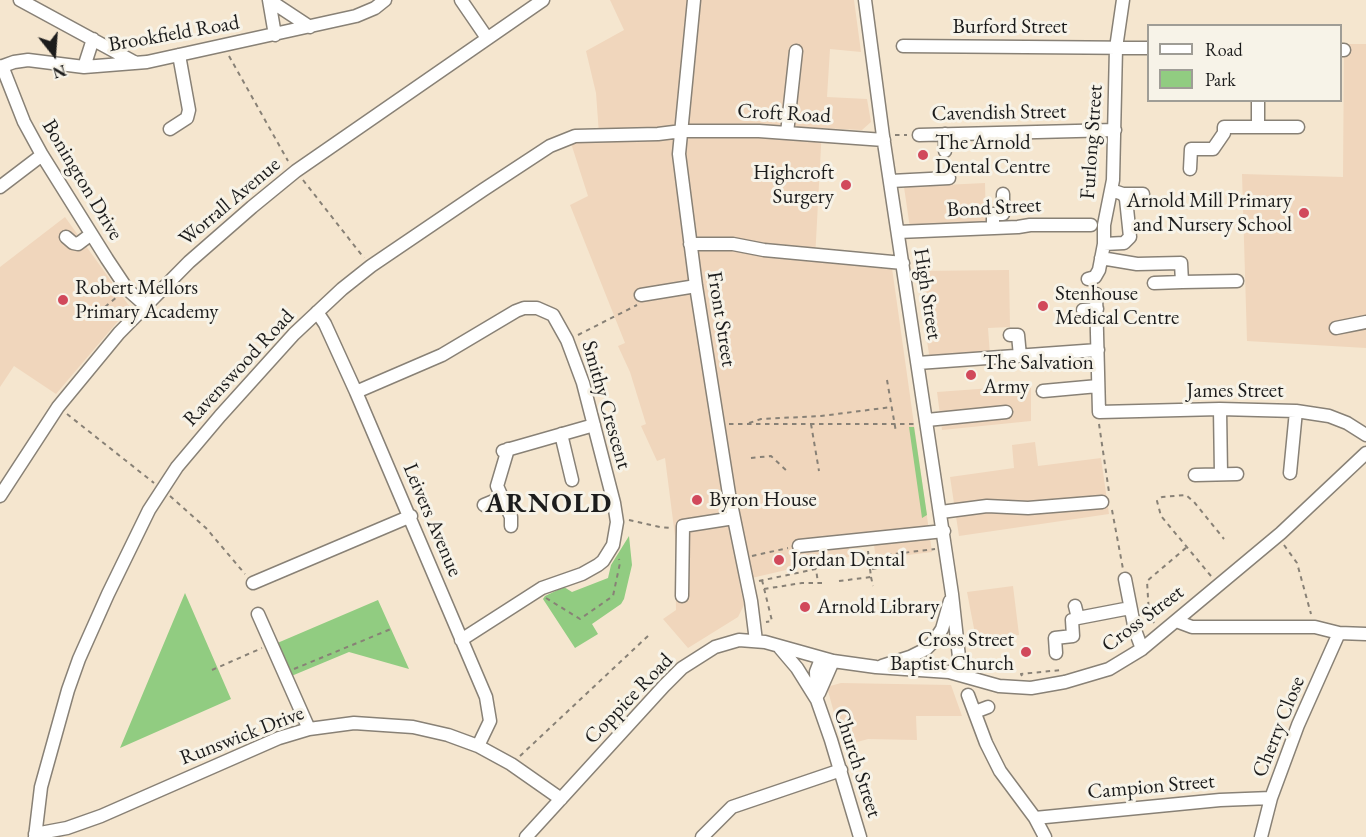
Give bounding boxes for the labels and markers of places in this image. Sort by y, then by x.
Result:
place label: The Arnold Dental Centre [935,130,1050,180]
marker: The Arnold Dental Centre [916,148,930,162]
place label: Highcroft Surgery [753,160,834,210]
marker: Highcroft Surgery [839,178,853,192]
place label: Arnold Mill Primary and Nursery School [1126,188,1292,238]
marker: Arnold Mill Primary and Nursery School [1297,206,1311,220]
place label: Robert Mellors Primary Academy [75,275,219,325]
place label: Stenhouse Medical Centre [1055,281,1179,331]
marker: Robert Mellors Primary Academy [56,293,70,307]
marker: Stenhouse Medical Centre [1036,299,1050,313]
place label: The Salvation Army [983,350,1094,400]
marker: The Salvation Army [964,368,978,382]
place label: Byron House [709,487,817,513]
marker: Byron House [690,493,704,507]
place label: Jordan Dental [791,547,905,573]
marker: Jordan Dental [772,553,786,567]
place label: Arnold Library [817,594,939,620]
marker: Arnold Library [798,600,812,614]
place label: Cross Street Baptist Church [890,627,1014,677]
marker: Cross Street Baptist Church [1019,645,1033,659]

